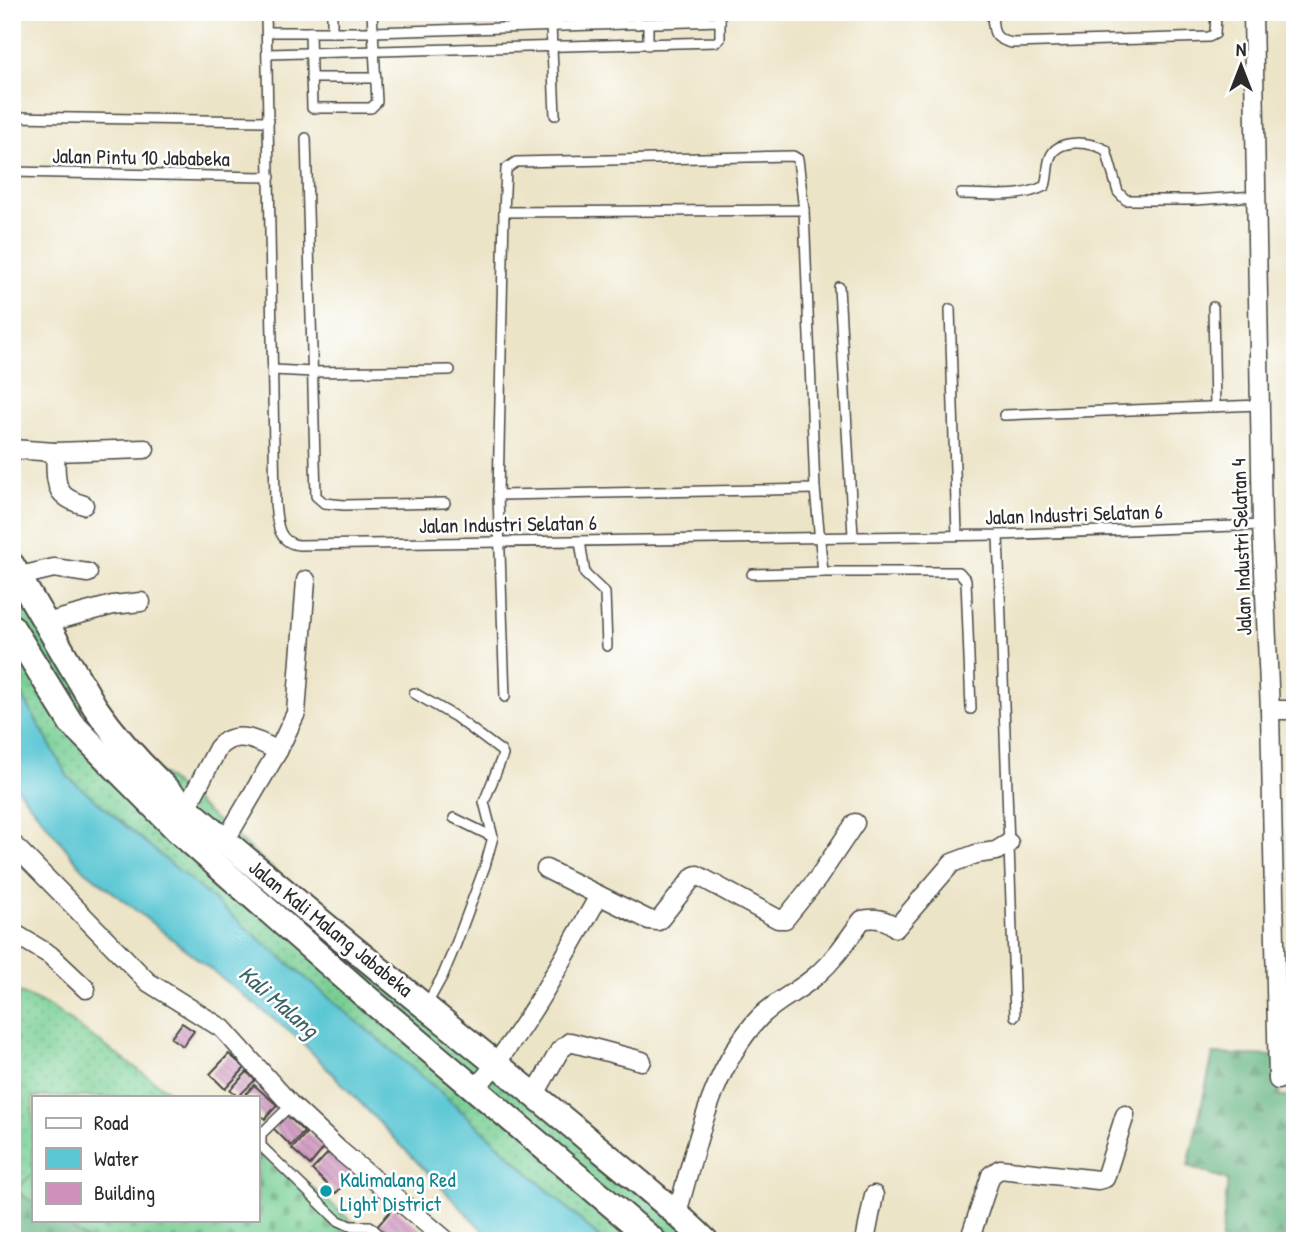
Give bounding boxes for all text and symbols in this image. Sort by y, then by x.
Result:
north arrow [1206,32,1276,102]
text: N [1236,36,1246,62]
street label: Jalan Pintu 10 Jababeka [52,141,230,173]
street label: Jalan Industri Selatan 4 [1223,458,1259,636]
street label: Jalan Industri Selatan 6 [985,496,1163,532]
street label: Jalan Industri Selatan 6 [419,508,597,540]
street label: Jalan Kali Malang Jababeka [244,854,418,1002]
water label: Kali Malang [234,959,324,1043]
legend [32,1096,259,1222]
text: Road [94,1108,128,1137]
text: Water [94,1144,139,1173]
place label: Kalimalang Red Light District [340,1165,456,1218]
text: Building [94,1178,155,1207]
marker: Kalimalang Red Light District [318,1183,334,1199]

